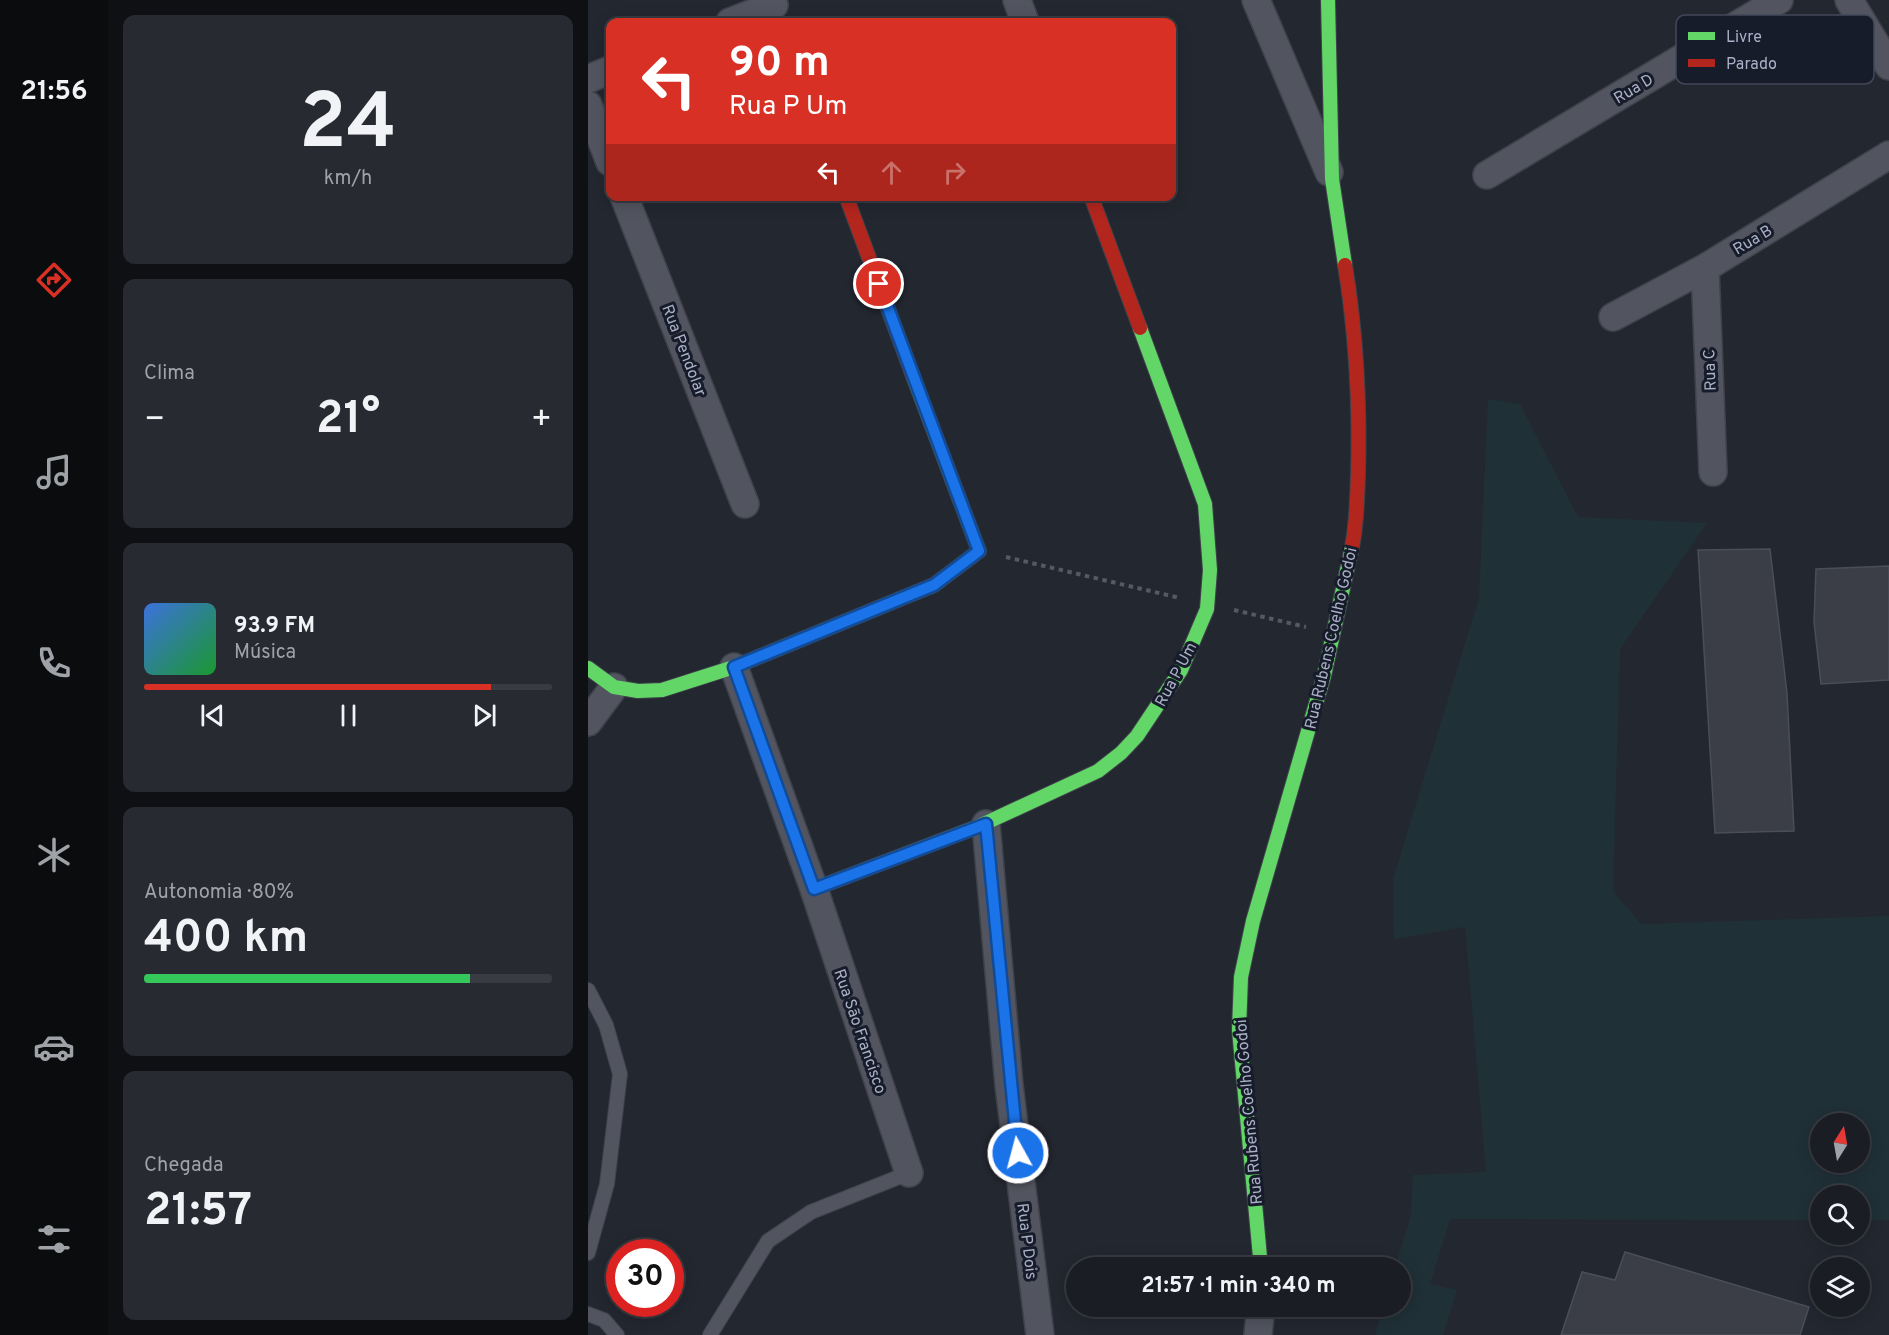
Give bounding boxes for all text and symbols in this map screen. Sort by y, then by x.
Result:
legend [1676,15,1874,84]
text: Livre [1726,28,1762,48]
text: 90 m [729,38,830,91]
icon: left [630,42,708,120]
text: Parado [1726,55,1777,75]
street label: Rua D [1611,70,1657,109]
text: 21:56 [21,75,87,109]
text: 24 [299,77,397,176]
text: Rua P Um [729,90,847,124]
icon: left [812,156,845,189]
icon: ahead [875,156,908,189]
icon: right [938,156,971,189]
text: km/h [324,166,372,192]
street label: Rua B [1730,221,1776,260]
pin [853,258,904,309]
icon: directions [33,259,75,301]
icon: arrive [862,267,895,300]
street label: Rua Pendolar [656,302,710,399]
street label: Rua C [1700,349,1722,391]
text: Clima [144,361,195,387]
text: 21° [316,392,380,449]
text: − [144,400,165,442]
text: + [531,400,552,442]
icon: music [33,451,75,493]
street label: Rua Rubens Coelho Godoi [1301,546,1363,731]
text: 93.9 FM [234,613,315,640]
street label: Rua P Um [1151,639,1202,711]
text: Música [234,640,296,666]
icon: phone [33,642,75,684]
icon: previous [196,699,229,732]
icon: pause [332,699,365,732]
icon: next [468,699,501,732]
icon: climate [33,834,75,876]
text: Autonomia · 80% [144,880,294,906]
text: 400 km [144,911,308,968]
street label: Rua São Francisco [828,967,890,1097]
street label: Rua Rubens Coelho Godoi [1232,1018,1268,1205]
icon: car [33,1026,75,1068]
north arrow [1810,1113,1870,1173]
map controls [1810,1113,1870,1317]
position arrow [986,1121,1050,1185]
text: Chegada [144,1153,224,1179]
text: 21:57 [144,1184,252,1241]
button: search [1810,1185,1870,1245]
street label: Rua P Dois [1011,1202,1041,1281]
icon: filters [33,1218,75,1260]
speed limit sign: 30 [606,1239,684,1317]
button: layers [1810,1257,1870,1317]
text: 21:57 · 1 min · 340 m [1141,1273,1336,1300]

